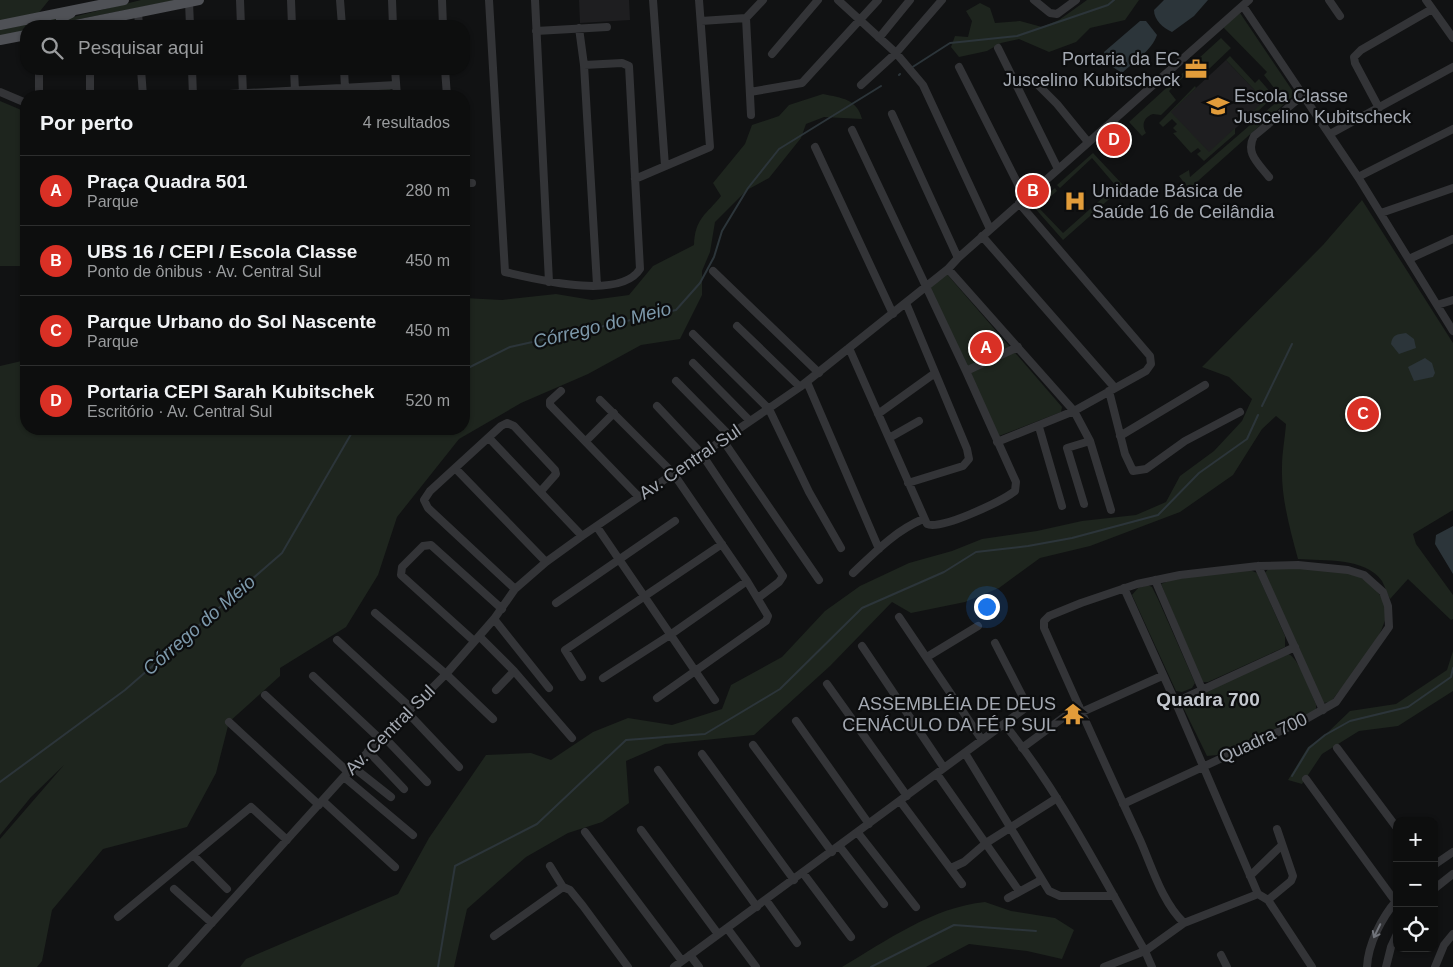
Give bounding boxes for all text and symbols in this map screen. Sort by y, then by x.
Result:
search box [20,20,470,75]
icon: search [38,34,66,62]
text: Pesquisar aqui [78,37,204,58]
place label: Portaria da EC Juscelino Kubitscheck [1003,49,1181,90]
office icon: Portaria da EC Juscelino Kubitscheck [1183,56,1209,82]
place label: Escola Classe Juscelino Kubitscheck [1234,86,1412,127]
school or university icon: Escola Classe Juscelino Kubitscheck [1205,93,1231,119]
text: Por perto [40,111,133,134]
text: 4 resultados [363,114,450,131]
pin: D [1098,121,1130,159]
text: Praça Quadra 501 [87,171,248,192]
pin: B [1017,172,1049,210]
place label: Unidade Básica de Saúde 16 de Ceilândia [1092,181,1275,222]
text: A [50,182,62,199]
text: 280 m [406,182,450,199]
hospital icon: Unidade Básica de Saúde 16 de Ceilândia [1062,188,1088,214]
text: Parque [87,193,139,210]
text: UBS 16 / CEPI / Escola Classe [87,241,357,262]
text: B [50,252,62,269]
text: 450 m [406,252,450,269]
text: Ponto de ônibus · Av. Central Sul [87,263,321,280]
water label: Córrego do Meio [531,298,673,352]
text: Parque Urbano do Sol Nascente [87,311,376,332]
text: C [50,322,62,339]
text: 450 m [406,322,450,339]
pin: A [970,329,1002,367]
text: Parque [87,333,139,350]
text: Portaria CEPI Sarah Kubitschek [87,381,374,402]
text: D [50,392,62,409]
text: 520 m [406,392,450,409]
pin: C [1347,395,1379,433]
text: Escritório · Av. Central Sul [87,403,272,420]
street label: Av. Central Sul [635,421,745,503]
water label: Córrego do Meio [139,571,259,679]
your location [974,594,1000,620]
street label: Av. Central Sul [341,681,439,779]
district label: Quadra 700 [1156,689,1260,710]
place label: ASSEMBLÉIA DE DEUS CENÁCULO DA FÉ P SUL [842,694,1056,735]
temple icon: ASSEMBLÉIA DE DEUS CENÁCULO DA FÉ P SUL [1060,701,1086,727]
street label: Quadra 700 [1216,709,1310,767]
map controls [1393,817,1438,952]
button: + [1393,817,1438,862]
button: − [1393,862,1438,907]
button: locate [1393,907,1438,952]
one-way arrow [1372,924,1382,939]

